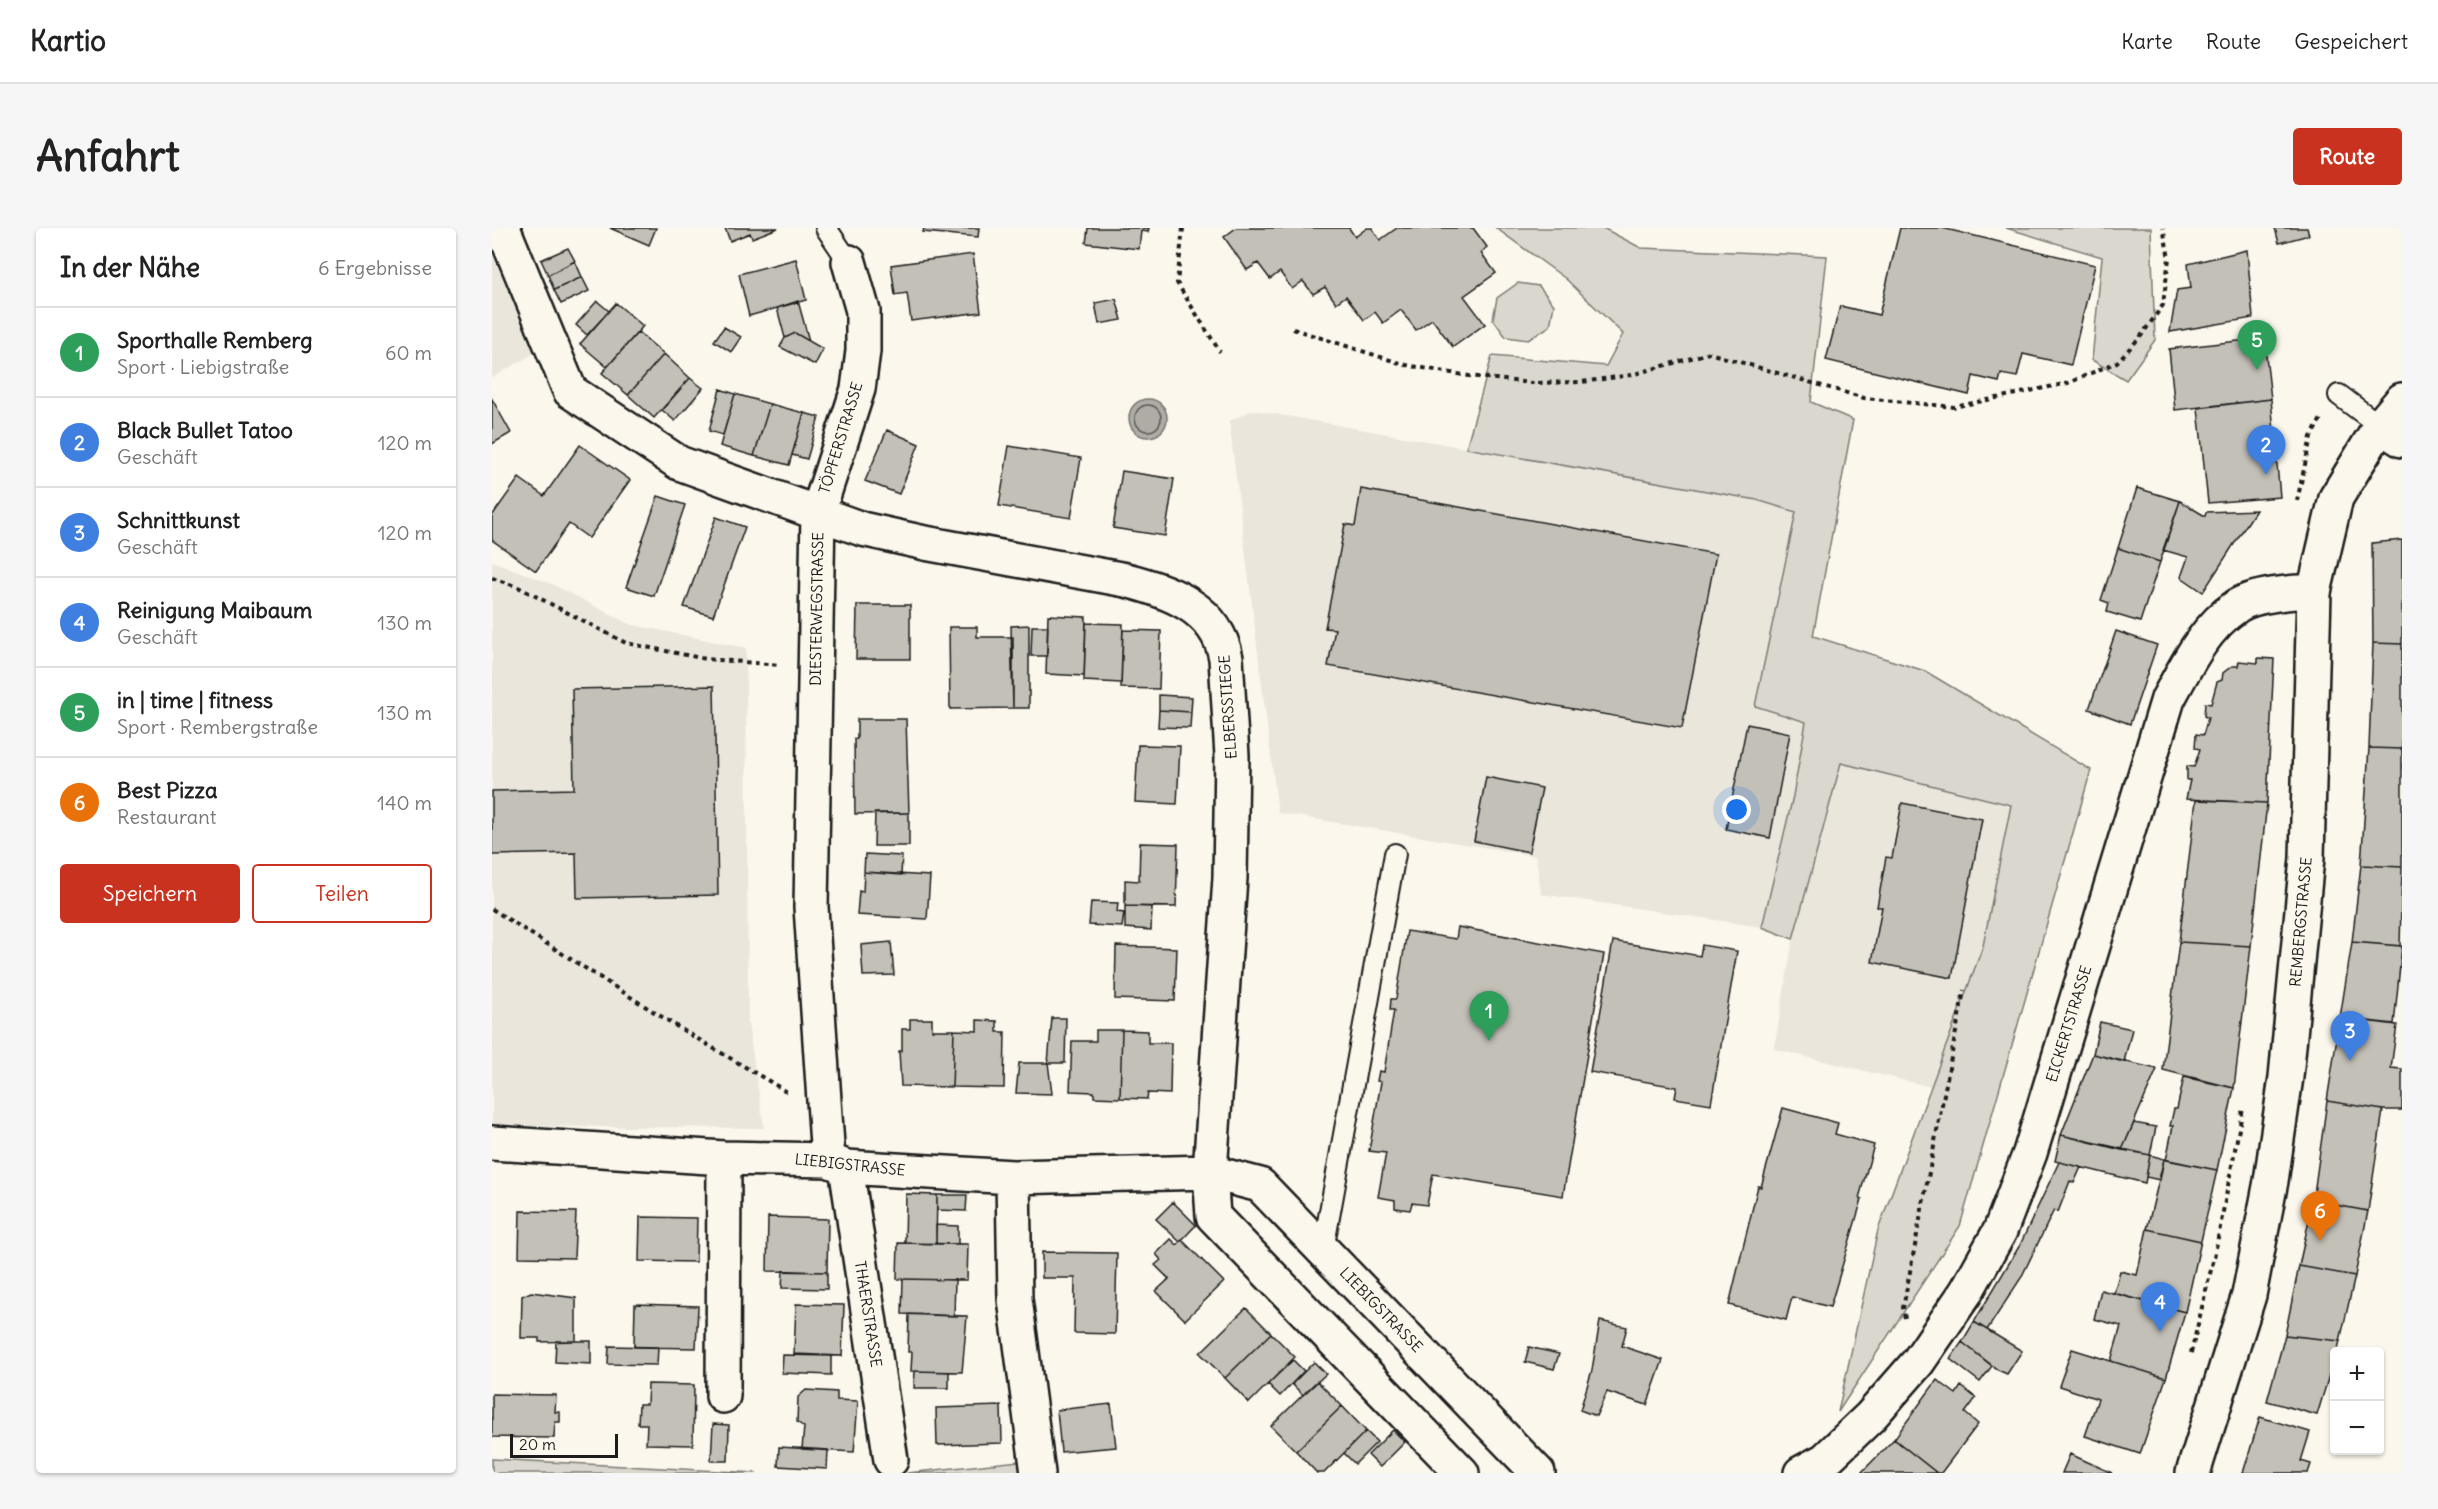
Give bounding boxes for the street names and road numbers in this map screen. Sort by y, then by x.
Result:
street label: TÖPFERSTRASSE [815,380,867,496]
street label: DIESTERWEGSTRASSE [806,532,827,686]
street label: ELBERSSTIEGE [1214,654,1241,760]
street label: REMBERGSTRASSE [2285,856,2316,988]
street label: EICKERTSTRASSE [2042,963,2095,1084]
street label: LIEBIGSTRASSE [794,1149,906,1180]
street label: THAERSTRASSE [851,1259,886,1369]
street label: LIEBIGSTRASSE [1336,1263,1427,1356]

